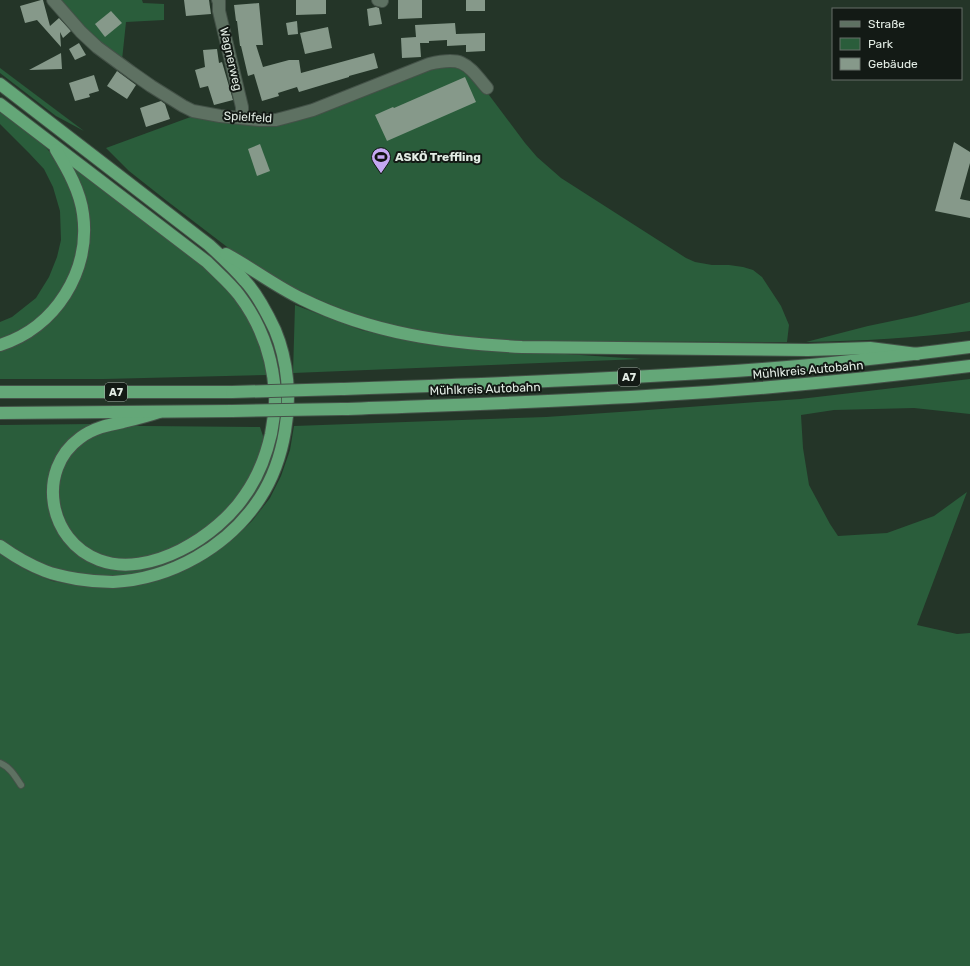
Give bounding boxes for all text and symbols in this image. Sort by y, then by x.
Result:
legend [832,8,962,80]
text: Straße [868,17,905,31]
street label: Wagnerweg [217,26,245,92]
text: Park [868,37,894,51]
text: Gebäude [868,57,918,71]
street label: Spielfeld [223,109,273,125]
sports icon: ASKÖ Treffling [370,146,392,174]
place label: ASKÖ Treffling [395,150,481,164]
street label: Mühlkreis Autobahn [752,358,864,382]
road number: A7 [618,368,640,386]
street label: Mühlkreis Autobahn [429,380,541,398]
road number: A7 [105,383,127,401]

